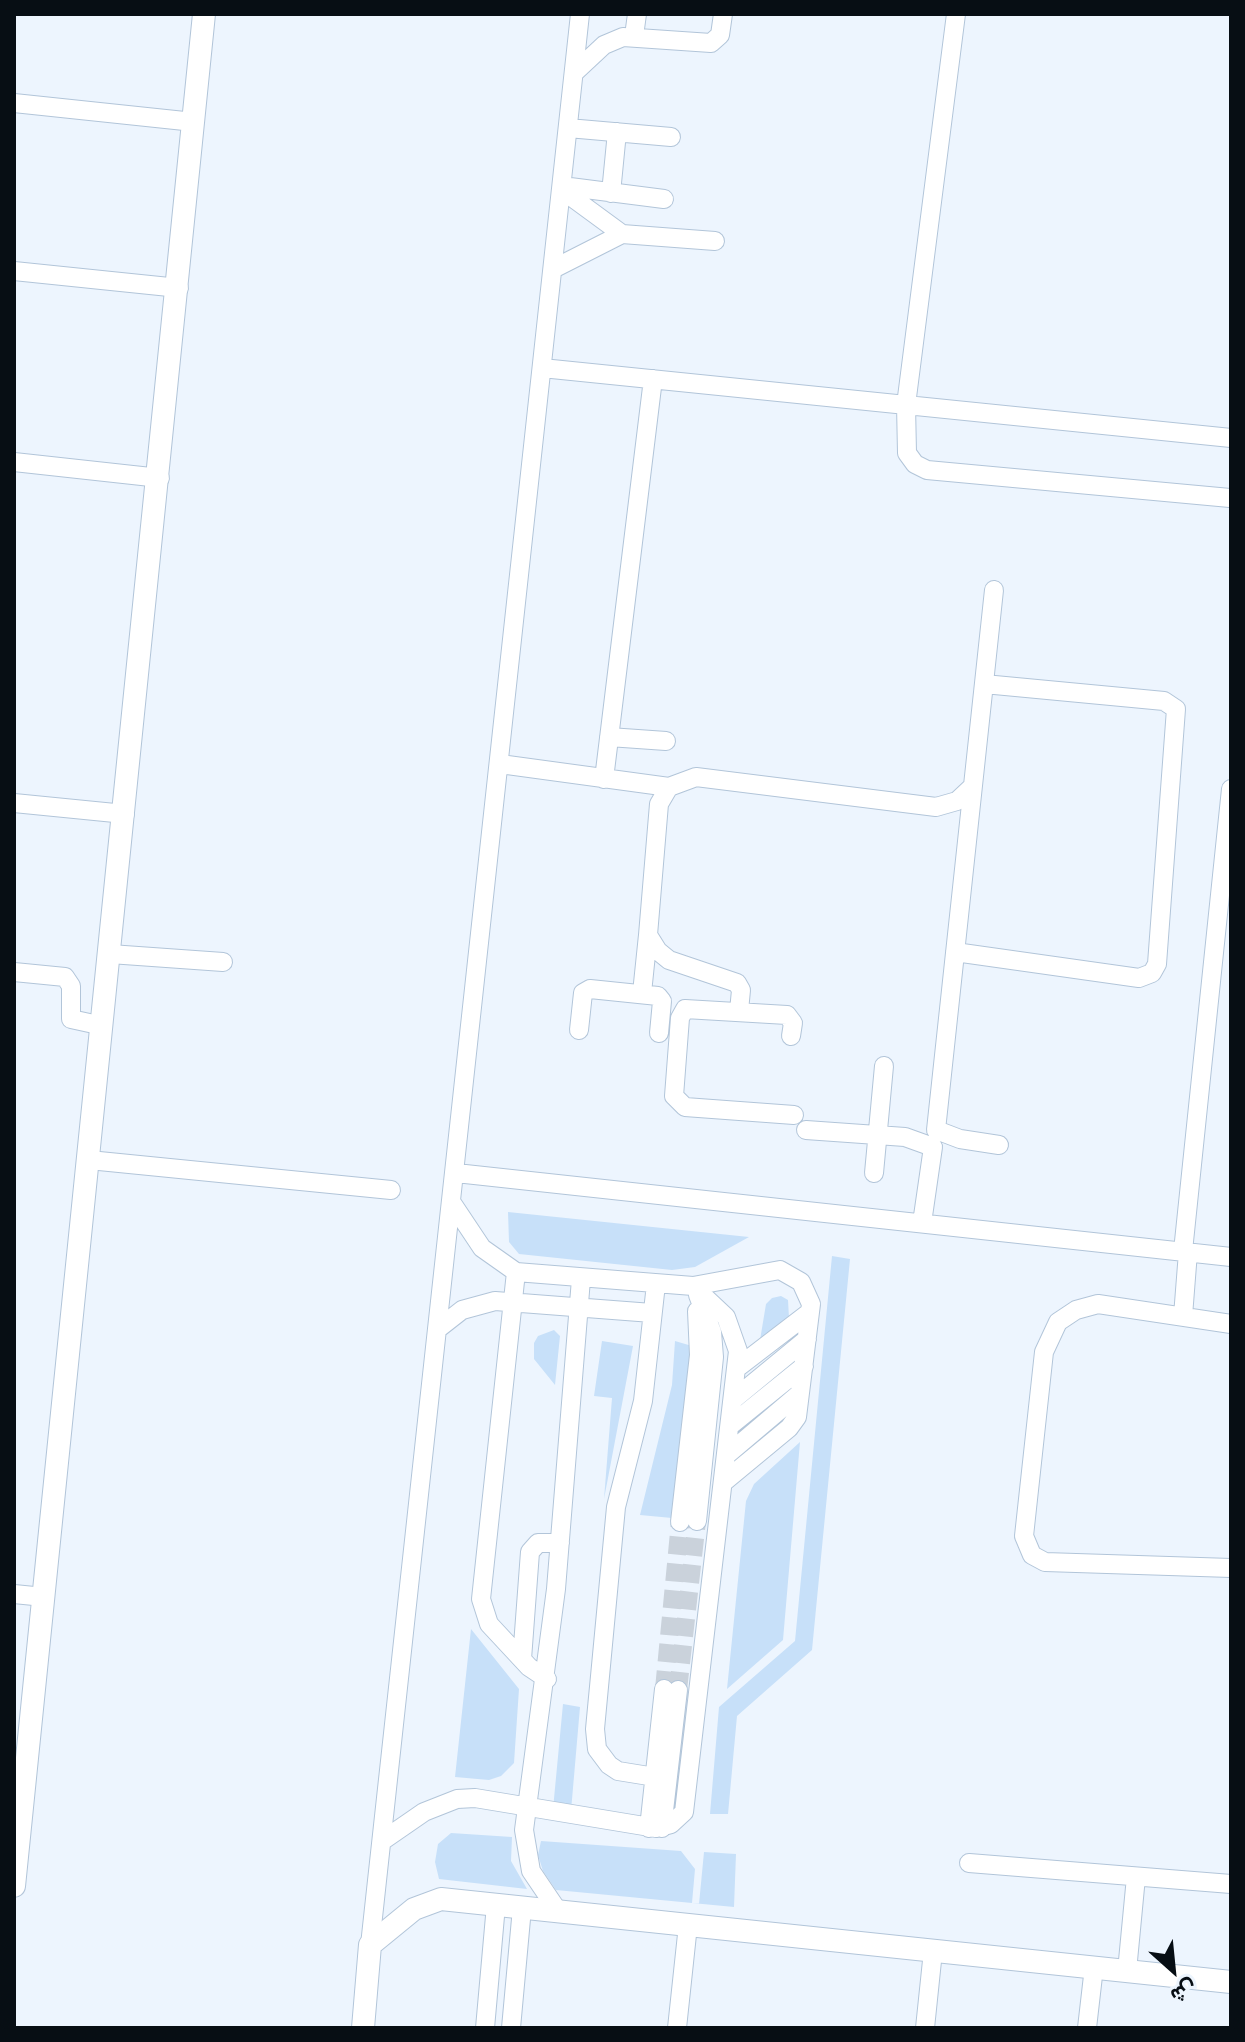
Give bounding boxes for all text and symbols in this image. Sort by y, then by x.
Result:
north arrow [1133,1930,1213,2010]
text: ش [1165,1972,1203,2012]

